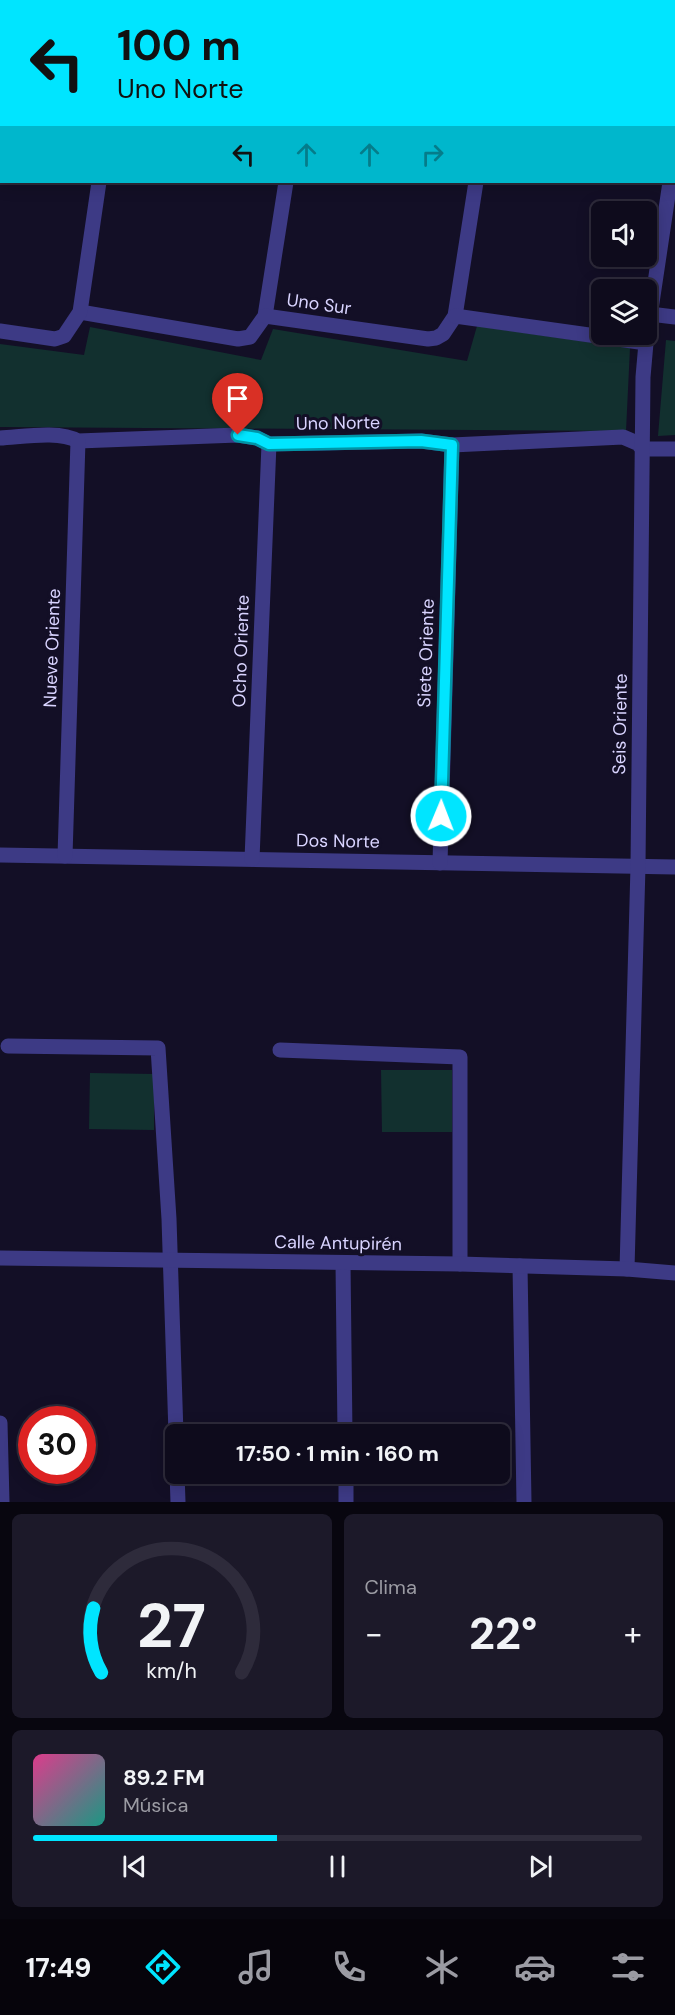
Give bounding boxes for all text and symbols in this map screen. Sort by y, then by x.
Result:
text: 100 m [117,18,241,73]
icon: left [18,24,96,102]
text: Uno Norte [117,71,244,106]
icon: left [227,138,260,171]
icon: ahead [290,138,323,171]
icon: ahead [353,138,386,171]
icon: right [416,138,449,171]
map controls [591,201,657,345]
button: sound [591,201,657,267]
button: layers [591,279,657,345]
street label: Uno Sur [285,288,353,320]
pin [212,373,263,435]
icon: arrive [221,382,254,415]
street label: Uno Norte [296,410,380,436]
street label: Nueve Oriente [38,588,66,708]
street label: Ocho Oriente [227,594,255,708]
street label: Siete Oriente [412,598,440,708]
street label: Seis Oriente [607,673,633,775]
position arrow [409,784,473,848]
street label: Dos Norte [296,828,380,854]
street label: Calle Antupirén [274,1230,402,1256]
speed limit sign: 30 [18,1406,96,1484]
text: 17:50 · 1 min · 160 m [236,1439,439,1468]
text: Clima [365,1574,417,1600]
text: 27 [137,1585,206,1666]
text: 22° [469,1604,537,1663]
text: − [365,1612,383,1655]
text: + [624,1612,642,1655]
text: km/h [146,1657,197,1685]
text: 89.2 FM [123,1763,205,1792]
text: Música [123,1792,188,1818]
icon: previous [118,1850,151,1883]
icon: pause [321,1850,354,1883]
icon: next [524,1850,557,1883]
icon: directions [142,1946,184,1988]
icon: music [235,1946,277,1988]
icon: phone [328,1946,370,1988]
icon: climate [421,1946,463,1988]
icon: car [514,1946,556,1988]
icon: filters [607,1946,649,1988]
text: 17:49 [26,1950,91,1985]

